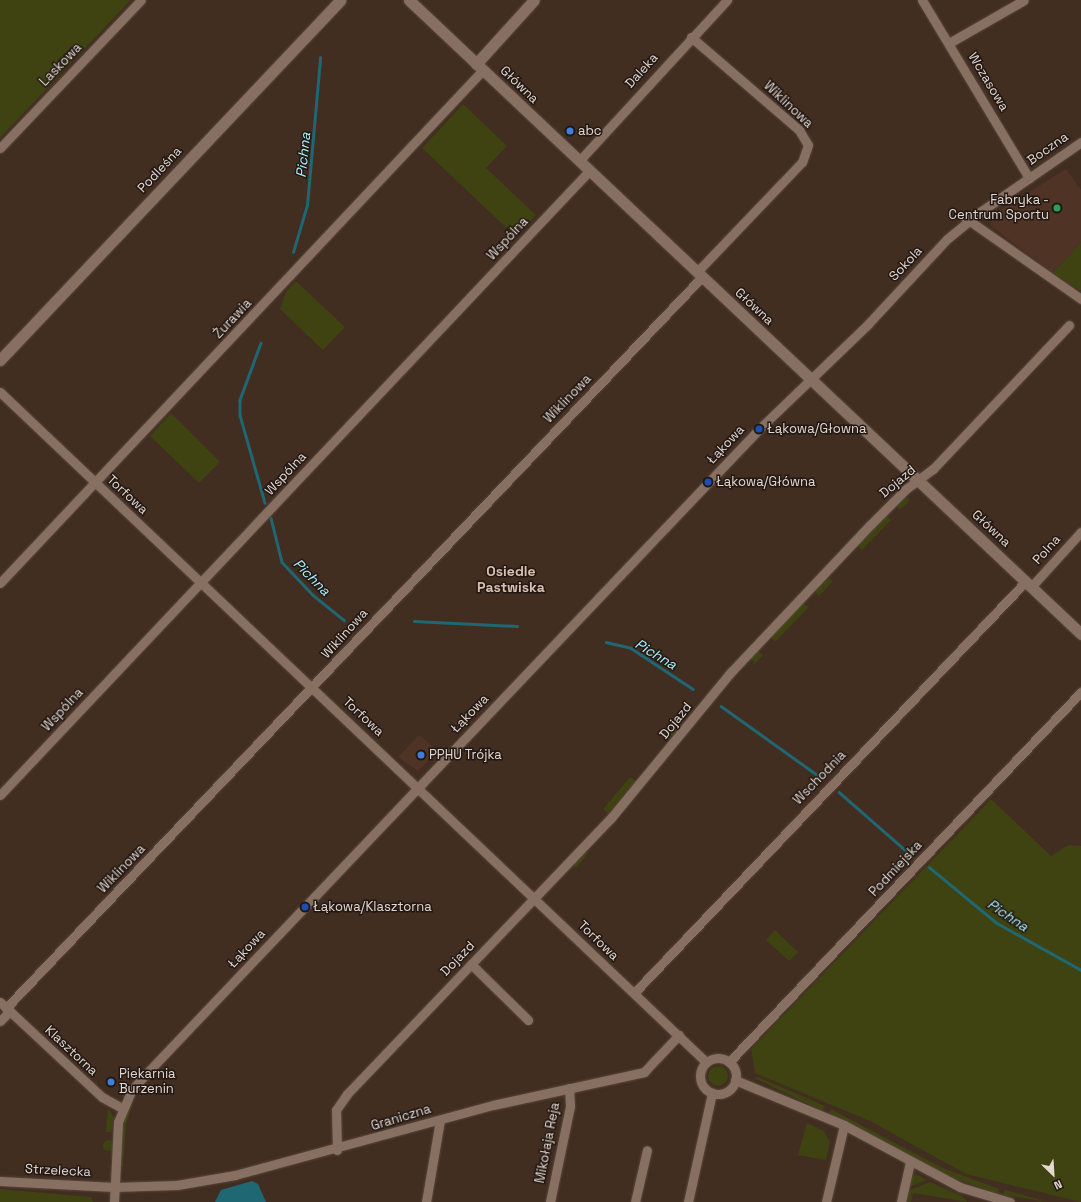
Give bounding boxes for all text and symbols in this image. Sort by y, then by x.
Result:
street label: Laskowa [37,40,85,90]
street label: Daleka [622,50,662,92]
street label: Wczasowa [964,50,1012,114]
street label: Główna [497,63,541,107]
street label: Wiklinowa [760,78,816,132]
place label: abc [578,123,602,139]
marker: abc [565,126,575,136]
street label: Boczna [1025,129,1071,169]
water label: Pichna [292,132,314,178]
street label: Podleśna [135,144,185,196]
place label: Fabryka - Centrum Sportu [949,193,1049,224]
marker: Fabryka - Centrum Sportu [1052,203,1062,213]
street label: Wspólna [484,214,532,264]
street label: Sokola [886,244,926,284]
street label: Główna [731,285,777,329]
street label: Żurawia [211,296,255,342]
street label: Wiklinowa [541,371,595,427]
place label: Łąkowa/Głowna [767,421,867,437]
street label: Łąkowa [704,422,748,468]
marker: Łąkowa/Głowna [754,424,764,434]
street label: Wspólna [262,449,310,499]
street label: Dojazd [877,462,919,502]
street label: Torfowa [103,472,151,518]
place label: Łąkowa/Główna [716,474,816,490]
marker: Łąkowa/Główna [703,477,713,487]
street label: Główna [968,507,1014,551]
street label: Polna [1030,532,1064,568]
water label: Pichna [290,555,334,599]
district label: Osiedle Pastwiska [477,563,545,596]
street label: Wiklinowa [319,606,371,662]
water label: Pichna [632,635,680,673]
street label: Wspólna [39,685,87,735]
street label: Łąkowa [448,691,492,737]
street label: Torfowa [339,694,387,740]
street label: Dojazd [657,700,695,742]
place label: PPHU Trójka [429,747,502,763]
street label: Wschodnia [790,748,850,808]
marker: PPHU Trójka [416,750,426,760]
street label: Podmiejska [866,838,926,900]
street label: Wiklinowa [95,841,149,897]
water label: Pichna [984,895,1032,935]
place label: Łąkowa/Klasztorna [313,899,432,915]
marker: Łąkowa/Klasztorna [300,902,310,912]
street label: Torfowa [574,918,622,964]
street label: Łąkowa [225,926,269,972]
street label: Dojazd [438,938,478,980]
street label: Klasztorna [41,1023,101,1079]
place label: Piekarnia Burzenin [119,1067,176,1098]
marker: Piekarnia Burzenin [106,1077,116,1087]
street label: Mikołaja Reja [533,1101,563,1185]
street label: Graniczna [369,1102,433,1134]
north arrow [1033,1154,1073,1194]
street label: Strzelecka [25,1161,91,1181]
text: N [1052,1177,1064,1193]

